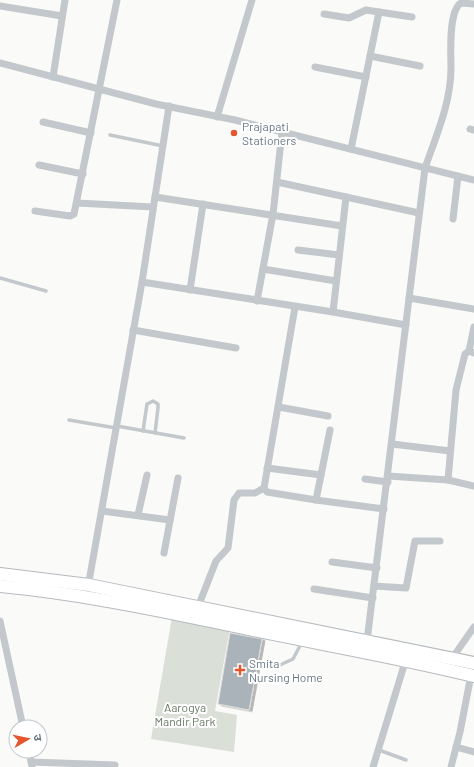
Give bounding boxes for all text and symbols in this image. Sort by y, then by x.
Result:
place label: Prajapati Stationers [242,119,297,147]
marker: Prajapati Stationers [229,128,239,138]
place label: Smita Nursing Home [249,656,323,684]
marker: Smita Nursing Home [234,664,246,676]
park label: Aarogya Mandir Park [154,700,216,728]
north arrow [8,719,48,759]
text: उ [31,733,45,742]

